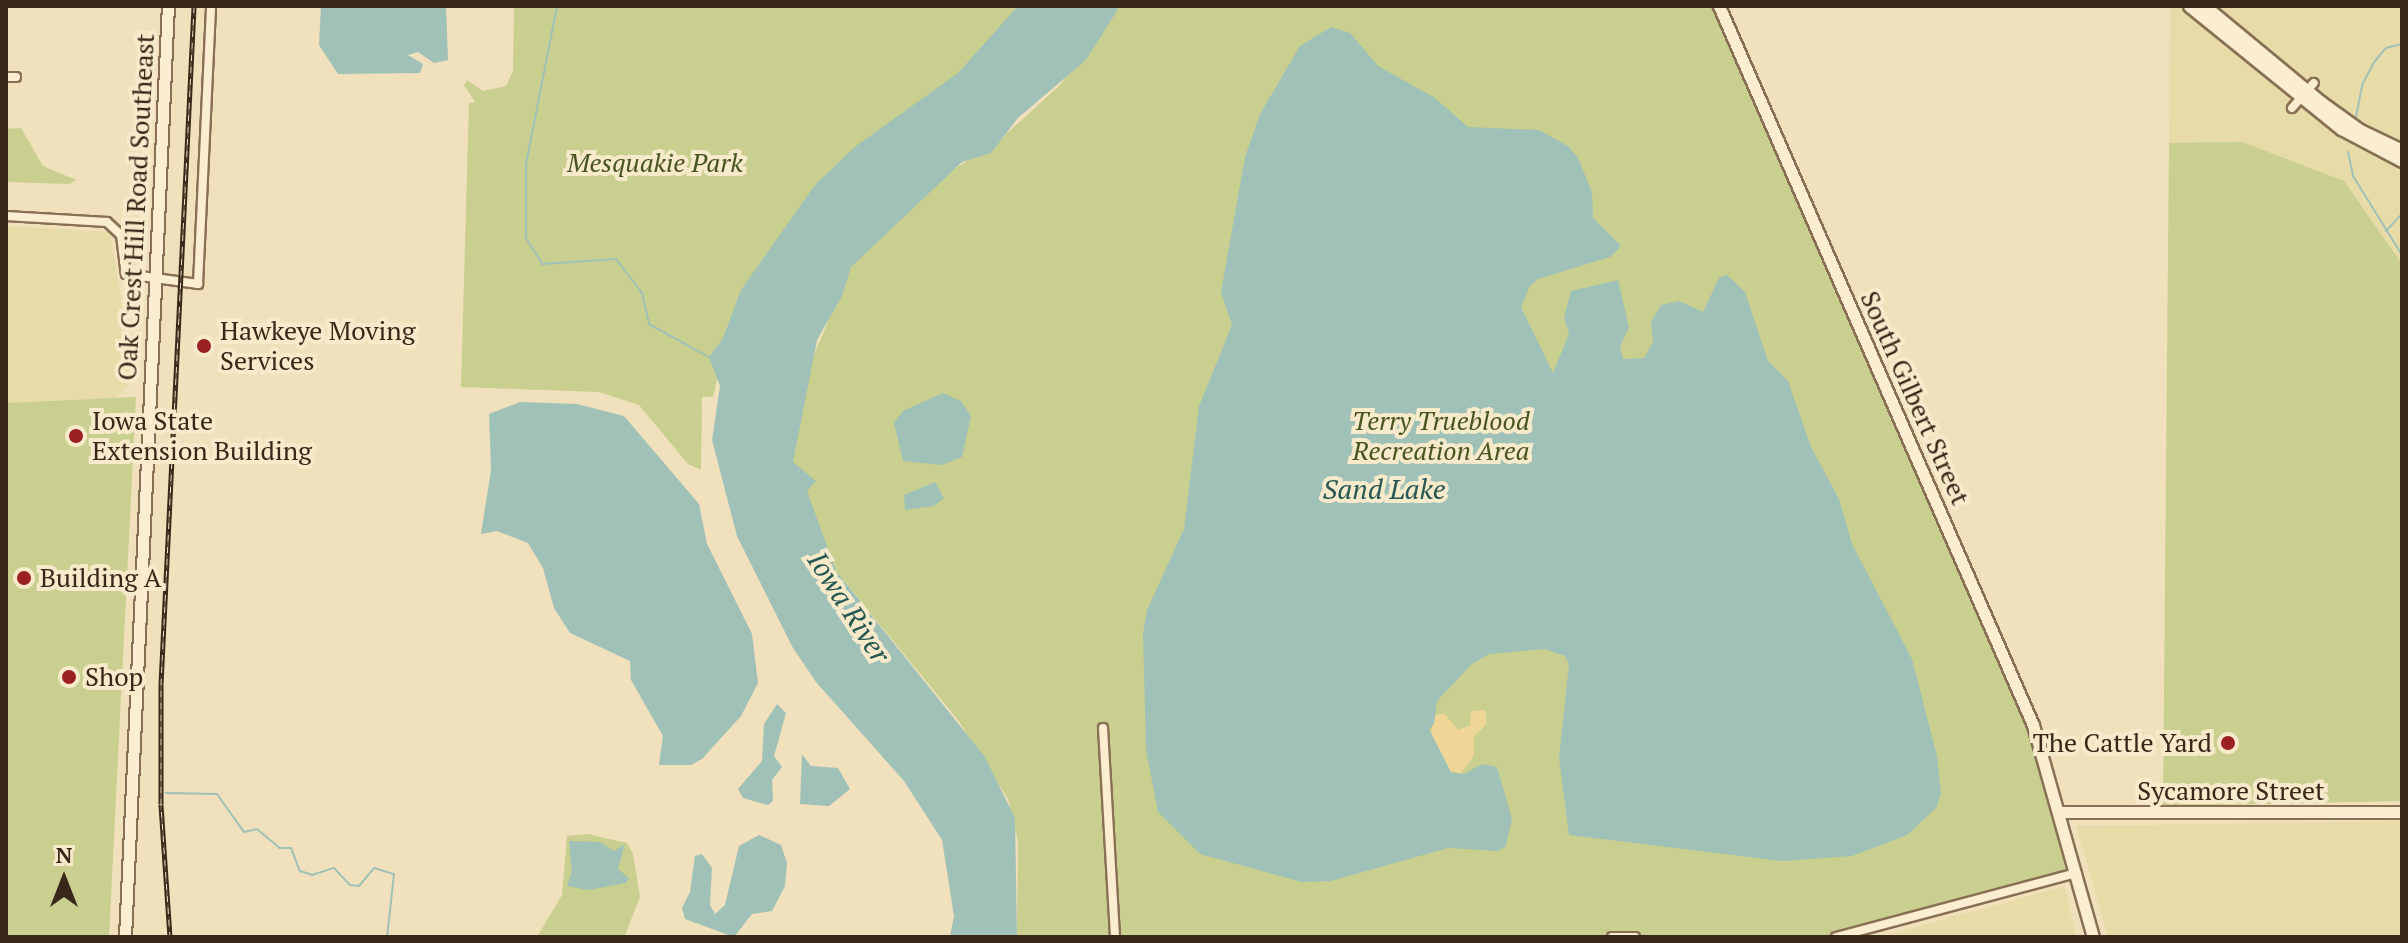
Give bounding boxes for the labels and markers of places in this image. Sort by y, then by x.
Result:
place label: Hawkeye Moving Services [220,315,415,376]
marker: Hawkeye Moving Services [195,337,213,355]
place label: Iowa State Extension Building [92,405,312,466]
marker: Iowa State Extension Building [67,427,85,445]
place label: Building A [40,562,162,594]
marker: Building A [15,569,33,587]
place label: Shop [85,661,143,693]
marker: Shop [60,668,78,686]
place label: The Cattle Yard [2033,727,2212,759]
marker: The Cattle Yard [2219,734,2237,752]

